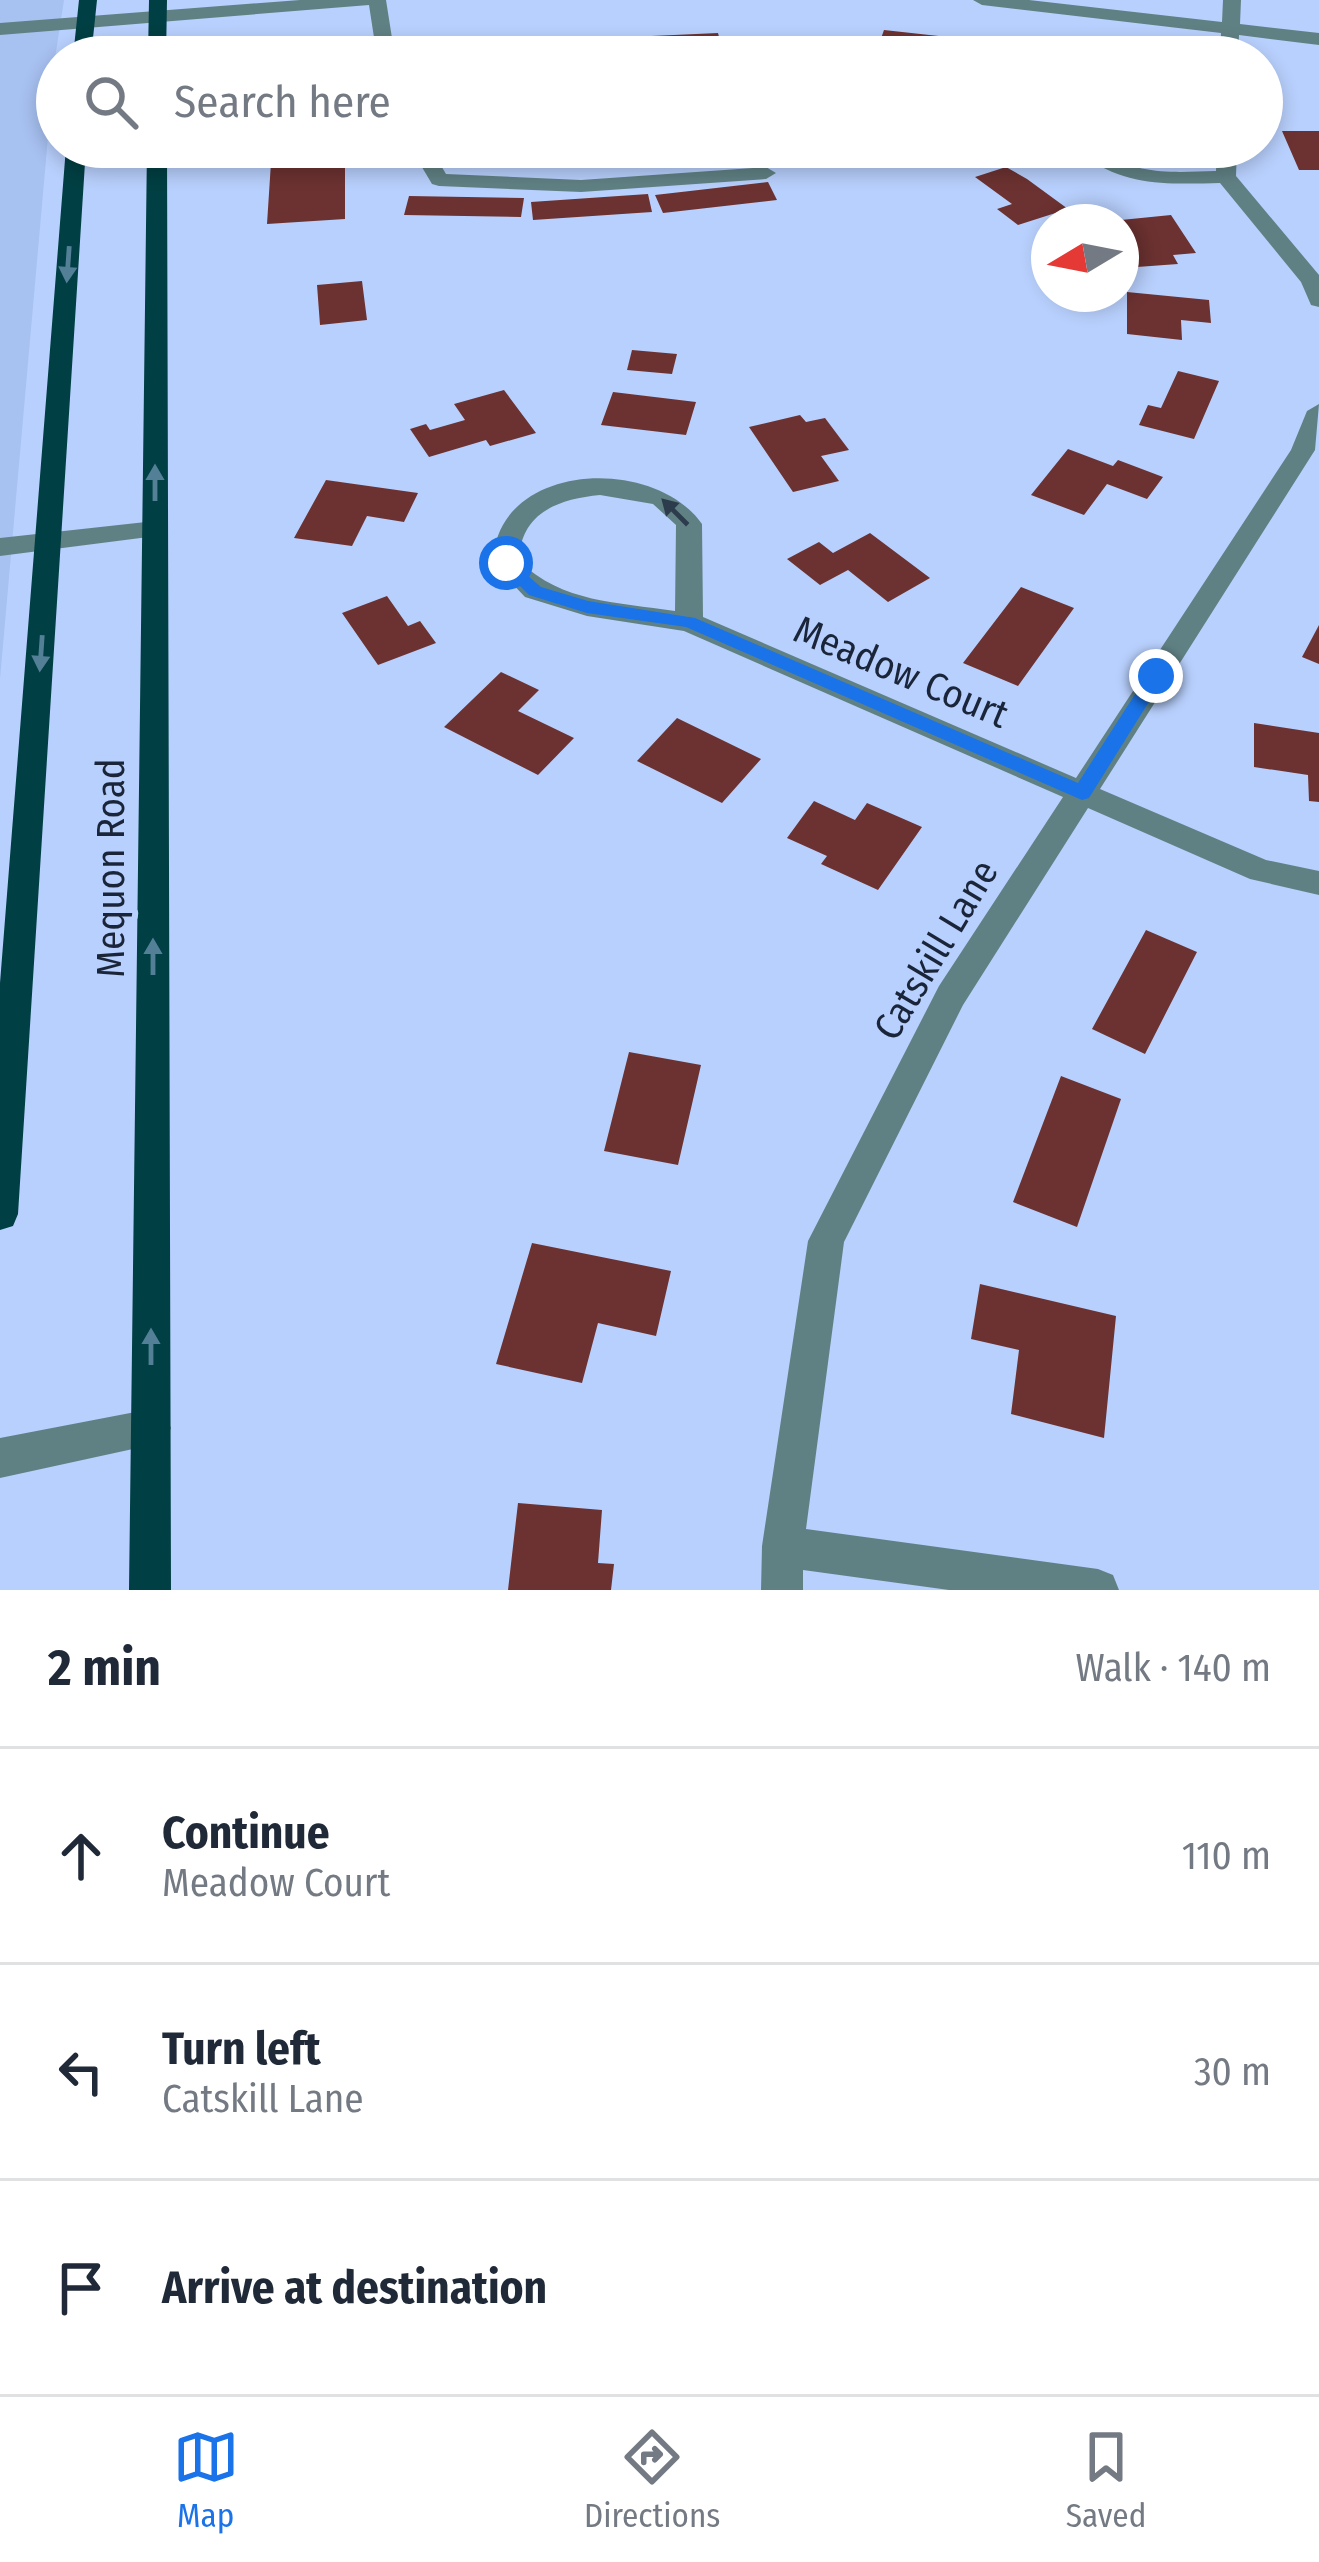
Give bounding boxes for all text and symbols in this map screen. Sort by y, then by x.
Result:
search box [36,36,1283,168]
icon: search [78,69,144,135]
text: Search here [174,75,391,129]
north arrow [1031,204,1139,312]
one-way arrow [59,246,78,283]
one-way arrow [145,463,165,501]
one-way arrow [661,498,689,526]
route start [479,536,533,590]
street label: Meadow Court [787,606,1015,738]
one-way arrow [32,635,51,672]
route end [1129,649,1183,703]
street label: Mequon Road [88,758,134,978]
street label: Catskill Lane [864,852,1008,1048]
one-way arrow [143,937,163,975]
one-way arrow [141,1327,161,1365]
text: 2 min [48,1637,161,1699]
text: Walk · 140 m [1076,1645,1271,1691]
text: Continue [162,1806,330,1860]
icon: ahead [48,1823,114,1889]
text: 110 m [1182,1833,1271,1879]
text: Meadow Court [162,1860,390,1906]
text: Turn left [162,2022,321,2076]
icon: left [48,2039,114,2105]
text: 30 m [1194,2049,1271,2095]
text: Catskill Lane [162,2076,364,2122]
icon: arrive [48,2255,114,2321]
text: Arrive at destination [162,2261,547,2315]
tab: Map [173,2424,239,2536]
tab: Directions [584,2424,720,2536]
tab: Saved [1066,2424,1146,2536]

